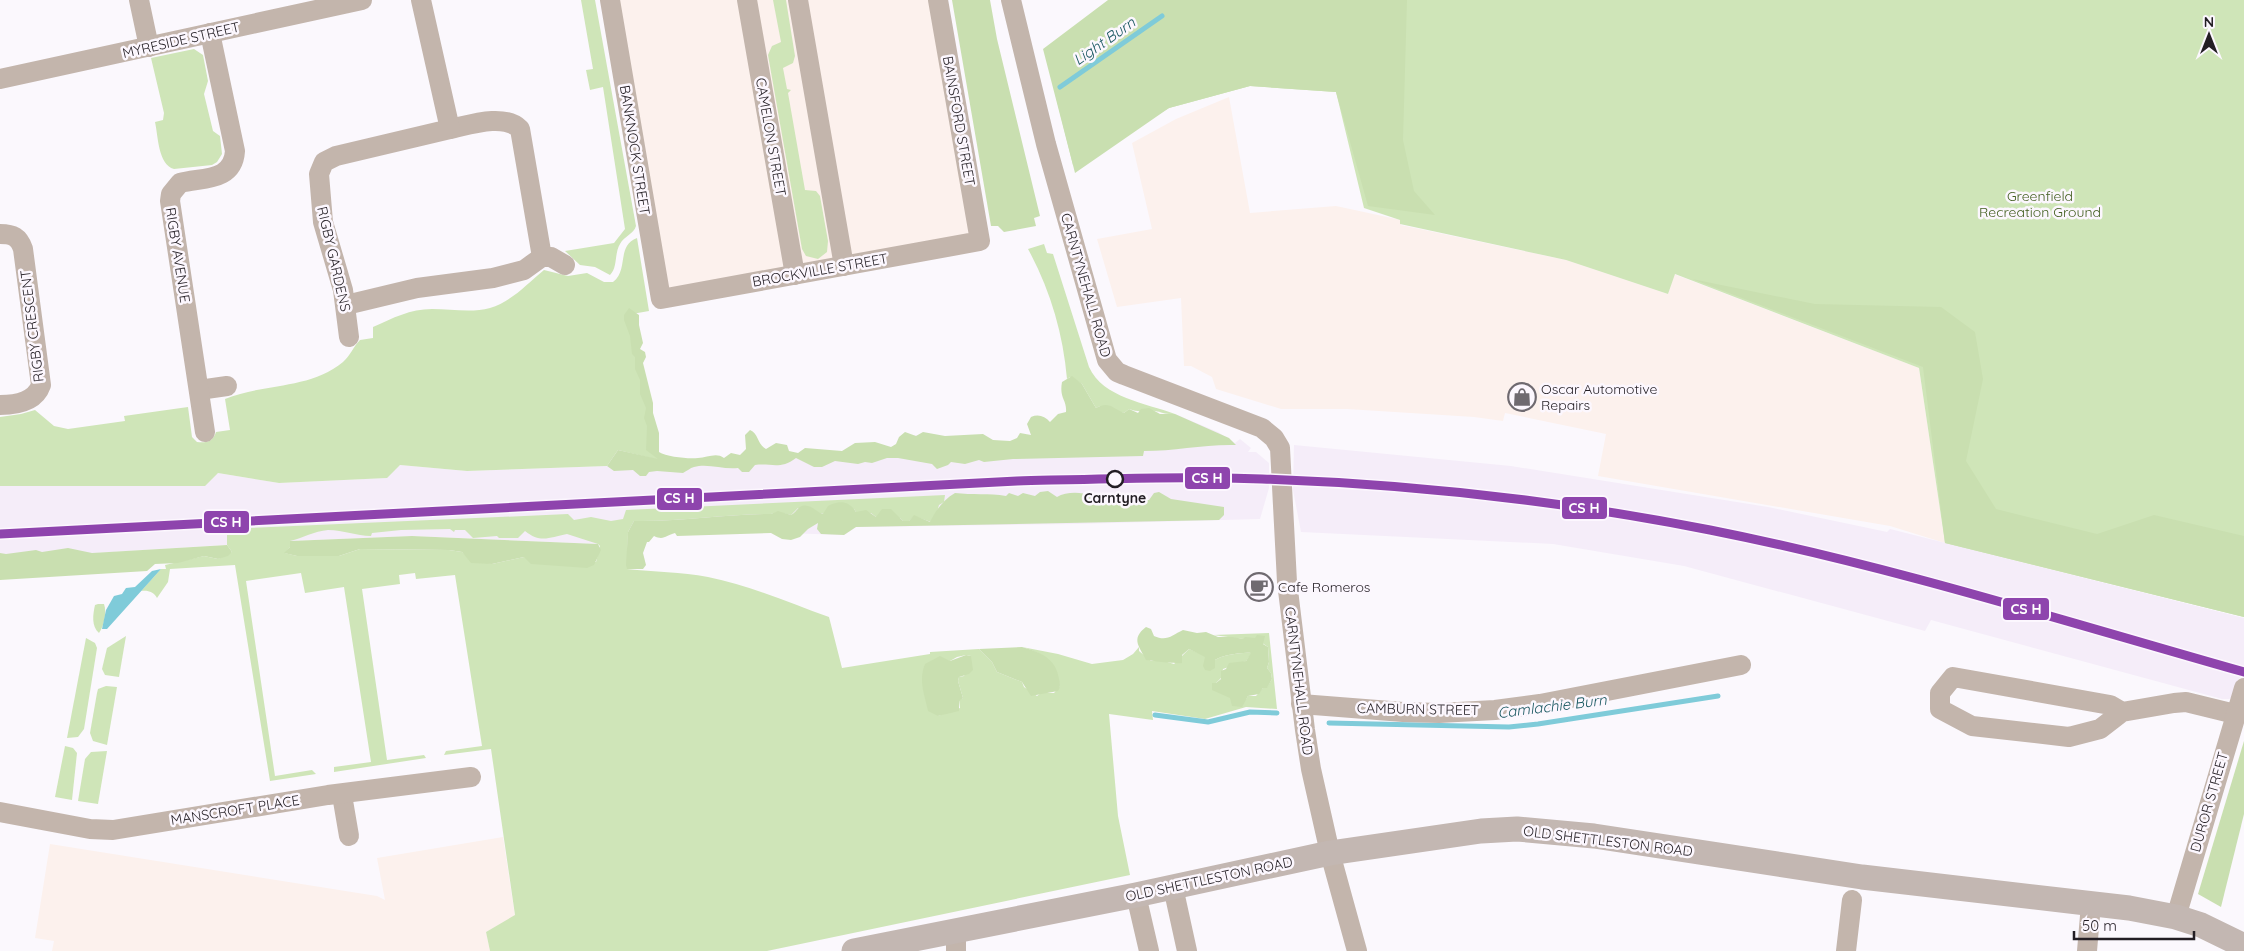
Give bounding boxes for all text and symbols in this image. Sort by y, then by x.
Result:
north arrow [2184,10,2234,60]
water label: Light Burn [1069,13,1139,69]
text: N [2204,13,2214,31]
street label: MYRESIDE STREET [121,18,241,62]
street label: BAINSFORD STREET [939,55,979,187]
street label: CAMELON STREET [752,76,790,198]
street label: BANKNOCK STREET [616,84,654,216]
park label: Greenfield Recreation Ground [1979,187,2101,221]
street label: RIGBY GARDENS [313,205,355,313]
street label: RIGBY AVENUE [162,206,194,304]
street label: CARNTYNEHALL ROAD [1057,211,1115,359]
street label: BROCKVILLE STREET [751,249,889,291]
street label: RIGBY CRESCENT [16,269,48,383]
place label: Oscar Automotive Repairs [1541,380,1658,414]
shop icon: Oscar Automotive Repairs [1507,382,1537,412]
line badge: CS H [1184,466,1231,490]
text: CS H [1191,469,1223,487]
marker: Carntyne [1106,470,1124,488]
line badge: CS H [656,487,703,511]
text: CS H [663,489,695,507]
place label: Carntyne [1084,489,1146,507]
line badge: CS H [1561,496,1608,520]
text: CS H [1568,499,1600,517]
line badge: CS H [203,510,250,534]
text: CS H [210,513,242,531]
cafe icon: Cafe Romeros [1244,572,1274,602]
place label: Cafe Romeros [1278,578,1370,596]
line badge: CS H [2002,597,2050,621]
text: CS H [2010,600,2042,618]
street label: CARNTYNEHALL ROAD [1281,606,1317,756]
water label: Camlachie Burn [1496,690,1608,722]
street label: CAMBURN STREET [1357,699,1479,719]
street label: DUROR STREET [2186,750,2232,854]
street label: MANSCROFT PLACE [169,791,301,829]
street label: OLD SHETTLESTON ROAD [1522,822,1694,860]
street label: OLD SHETTLESTON ROAD [1124,852,1294,906]
scale bar [2074,908,2194,940]
text: 50 m [2082,916,2117,935]

